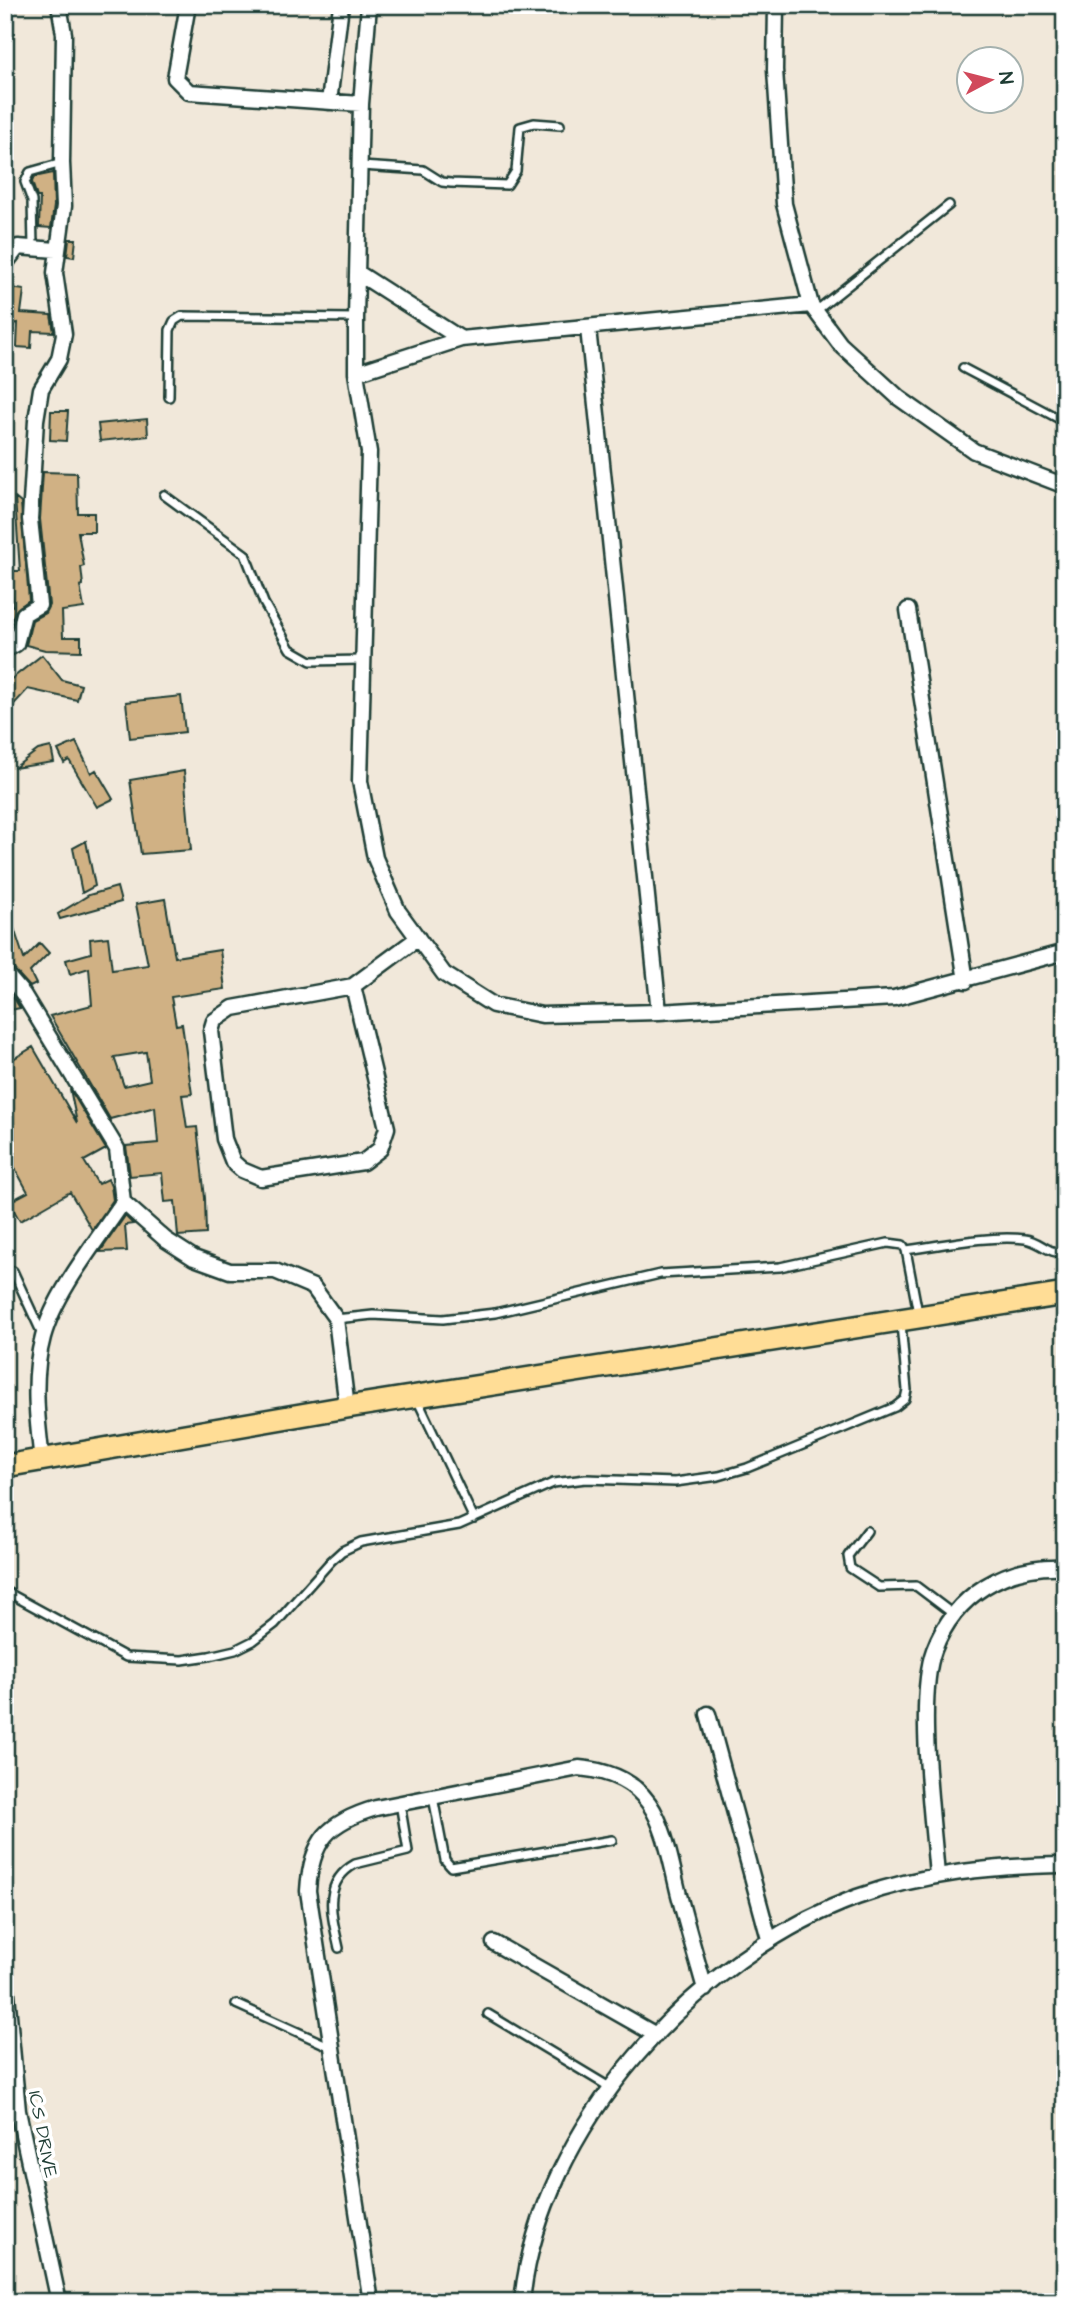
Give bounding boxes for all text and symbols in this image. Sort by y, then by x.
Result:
north arrow [954,46,1024,116]
text: N [991,71,1020,86]
street label: ICS DRIVE [21,2088,64,2180]

